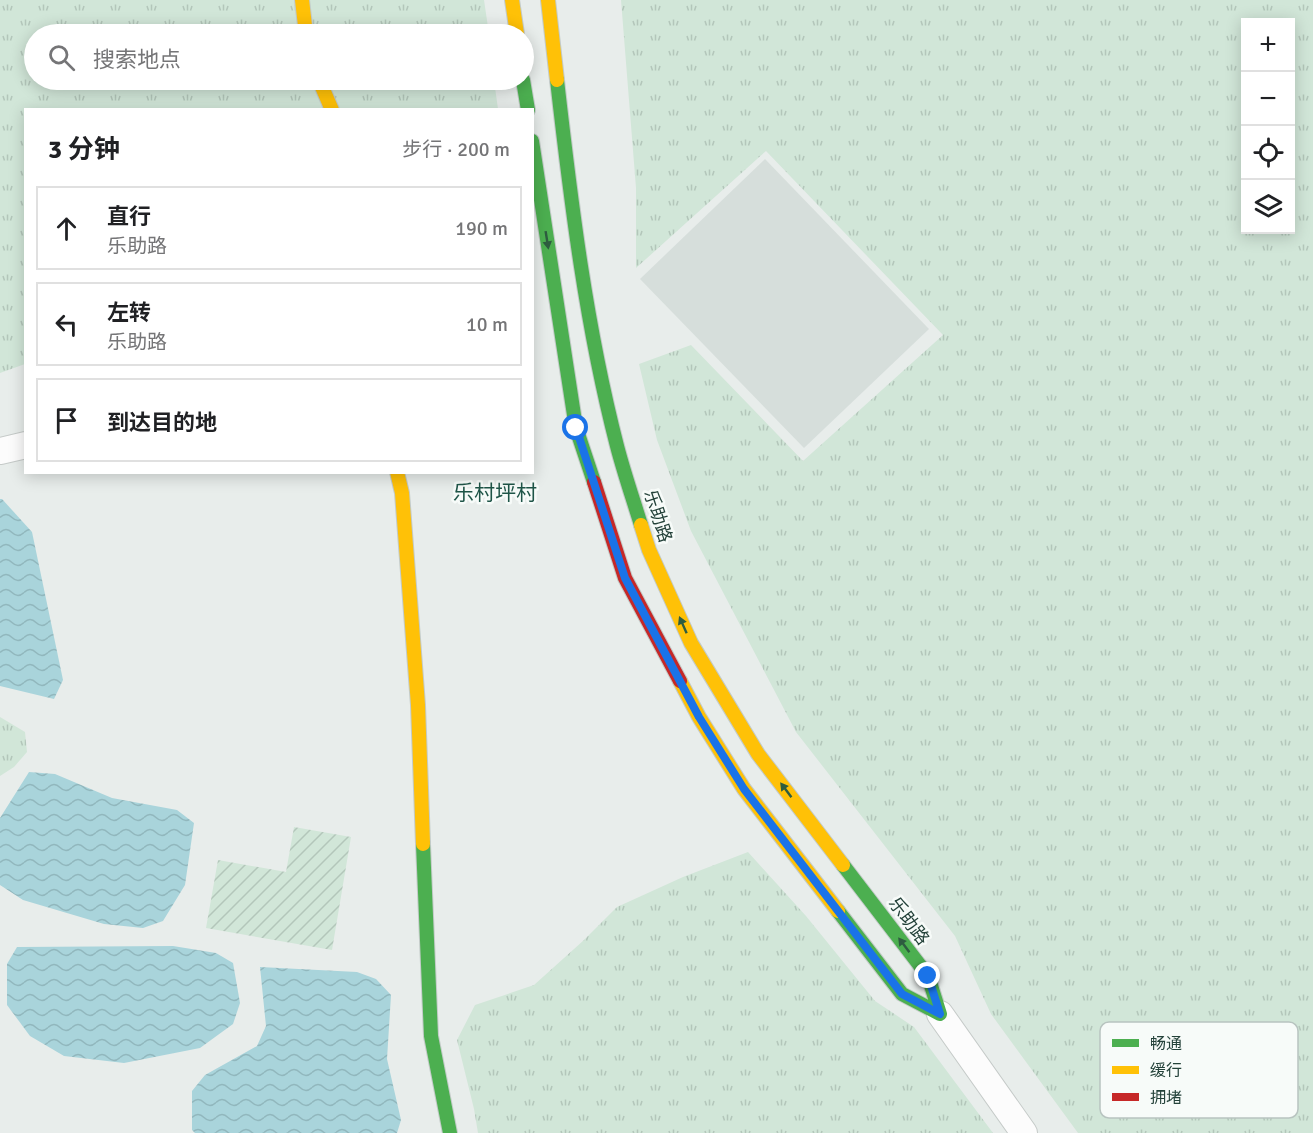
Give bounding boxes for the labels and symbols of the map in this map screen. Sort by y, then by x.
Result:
one-way arrow [543,231,552,250]
route start [562,414,588,440]
district label: 乐村坪村 [453,480,537,506]
street label: 乐助路 [639,487,677,545]
one-way arrow [678,616,687,633]
one-way arrow [780,782,792,797]
street label: 乐助路 [884,893,934,949]
one-way arrow [899,937,911,952]
route end [914,962,940,988]
legend [1100,1022,1298,1118]
text: 畅通 [1150,1034,1182,1054]
text: 缓行 [1150,1061,1182,1081]
text: 拥堵 [1150,1088,1182,1108]

